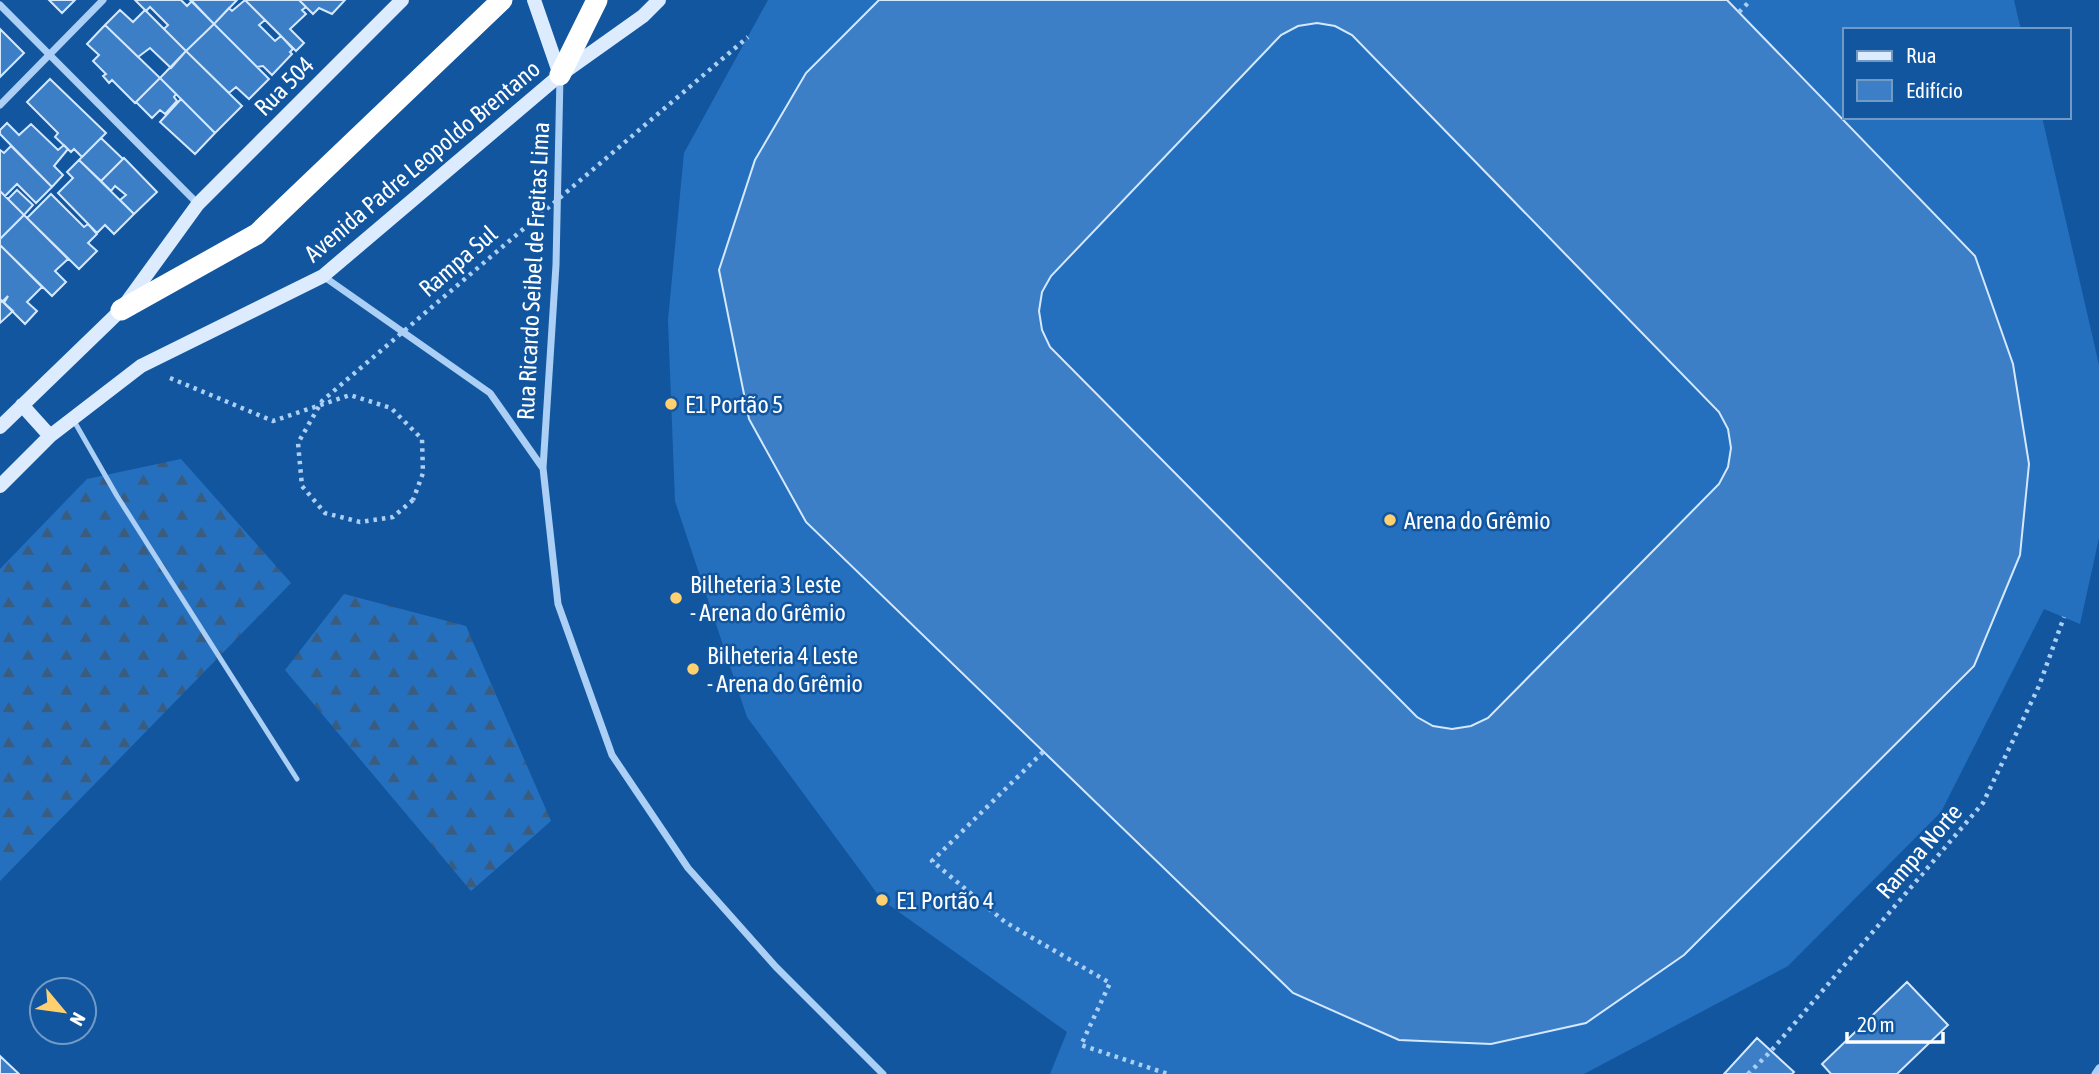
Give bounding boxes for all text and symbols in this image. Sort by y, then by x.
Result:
legend [1843,28,2071,119]
text: Rua [1906,43,1936,67]
street label: Rua 504 [249,51,319,121]
street label: Avenida Padre Leopoldo Brentano [299,55,545,267]
text: Edifício [1906,78,1963,102]
street label: Rua Ricardo Seibel de Freitas Lima [512,121,554,421]
street label: Rampa Sul [414,219,503,302]
place label: E1 Portão 5 [685,391,783,418]
marker: E1 Portão 5 [663,396,679,412]
place label: Arena do Grêmio [1404,507,1551,534]
marker: Arena do Grêmio [1382,512,1398,528]
place label: Bilheteria 3 Leste - Arena do Grêmio [690,571,846,626]
marker: Bilheteria 3 Leste - Arena do Grêmio [668,590,684,606]
place label: Bilheteria 4 Leste - Arena do Grêmio [707,642,863,697]
marker: Bilheteria 4 Leste - Arena do Grêmio [685,661,701,677]
street label: Rampa Norte [1871,798,1967,904]
place label: E1 Portão 4 [896,887,994,914]
marker: E1 Portão 4 [874,892,890,908]
north arrow [28,976,98,1046]
scale bar [1847,1000,1943,1044]
text: N [66,1009,90,1029]
text: 20 m [1857,1012,1895,1036]

